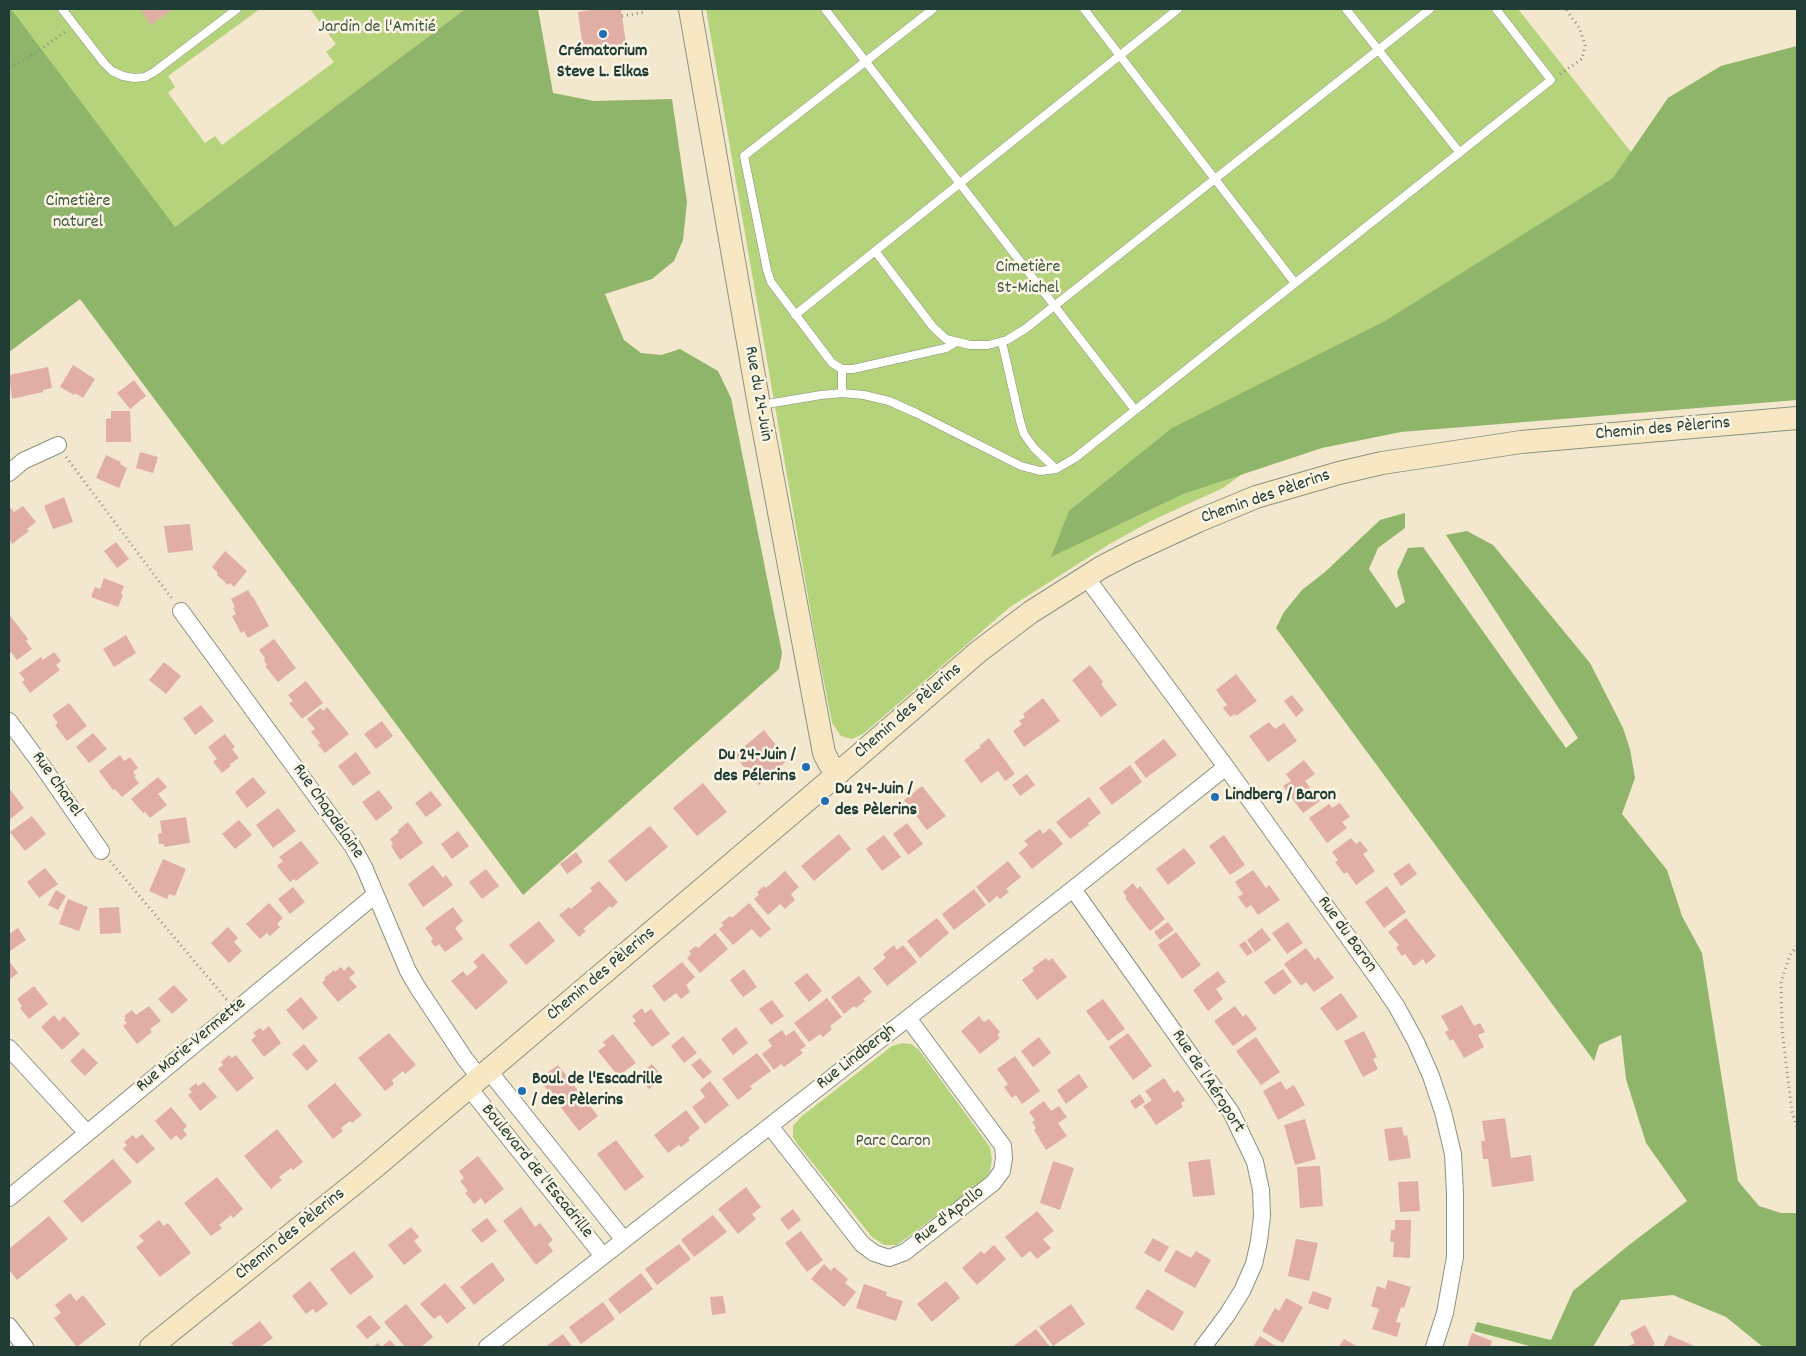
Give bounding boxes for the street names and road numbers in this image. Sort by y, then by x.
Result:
street label: Rue du 24-Juin [738,345,776,443]
street label: Chemin des Pèlerins [1595,413,1731,447]
street label: Chemin des Pèlerins [1199,466,1333,530]
street label: Chemin des Pèlerins [851,659,967,765]
street label: Rue Chanel [26,748,86,822]
street label: Rue Chapdelaine [286,760,368,864]
street label: Rue du Baron [1311,893,1381,977]
street label: Chemin des Pèlerins [543,923,661,1027]
street label: Rue Marie-Vermette [133,994,251,1098]
street label: Rue Lindbergh [813,1020,901,1096]
street label: Rue de l'Aéroport [1166,1026,1248,1138]
street label: Boulevard de l'Escadrille [475,1101,597,1243]
street label: Rue d'Apollo [911,1183,989,1251]
street label: Chemin des Pèlerins [232,1184,350,1286]

